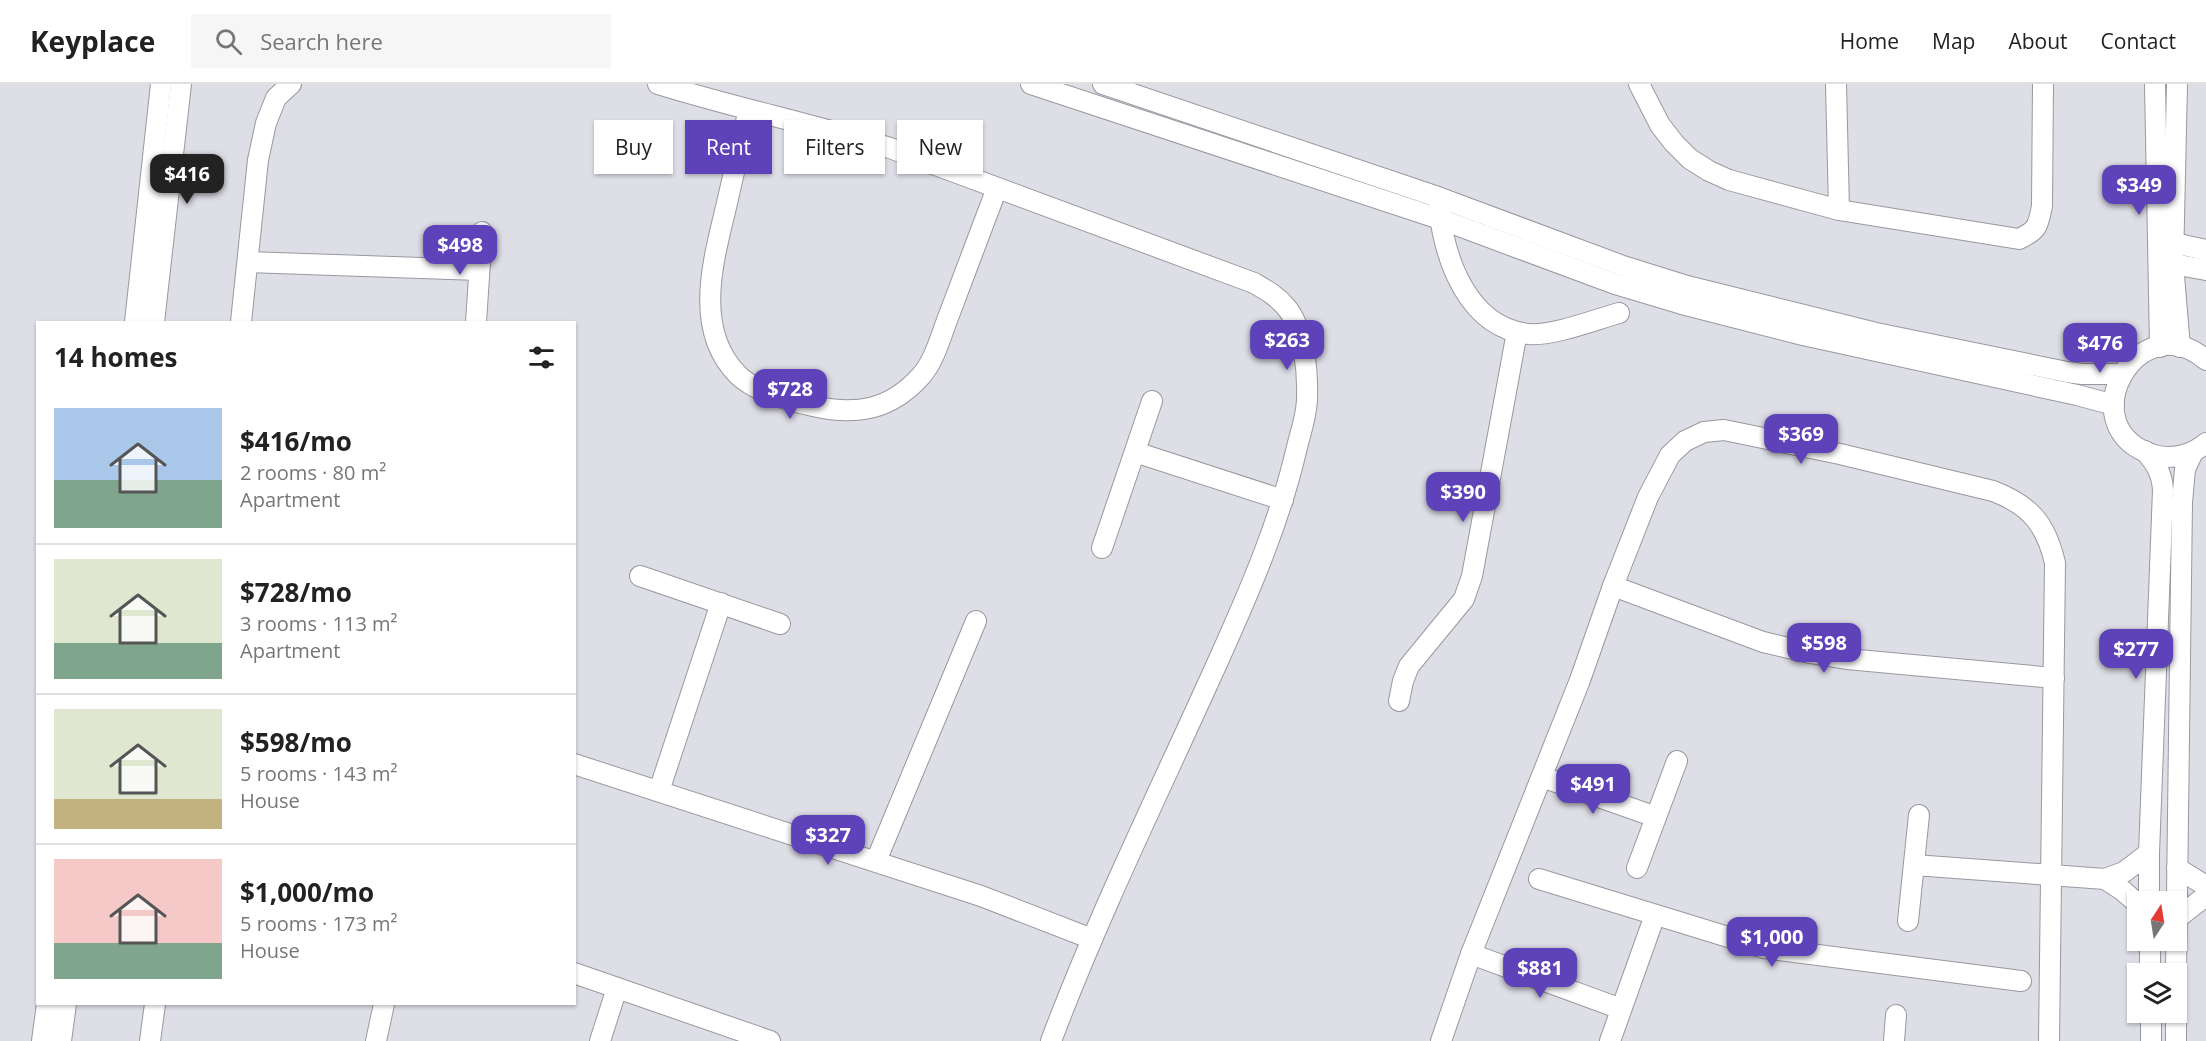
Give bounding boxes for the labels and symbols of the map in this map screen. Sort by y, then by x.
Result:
pin: $416 [151,154,223,205]
pin: $349 [2103,165,2175,216]
pin: $498 [424,225,496,276]
pin: $263 [1251,320,1323,371]
pin: $476 [2064,323,2136,374]
pin: $728 [754,369,826,420]
pin: $369 [1765,414,1837,465]
pin: $390 [1427,472,1499,523]
pin: $598 [1788,623,1860,674]
pin: $277 [2100,629,2172,680]
pin: $491 [1557,764,1629,815]
pin: $327 [792,815,864,866]
north arrow [2127,891,2187,951]
pin: $1,000 [1723,917,1821,968]
pin: $881 [1504,948,1576,999]

